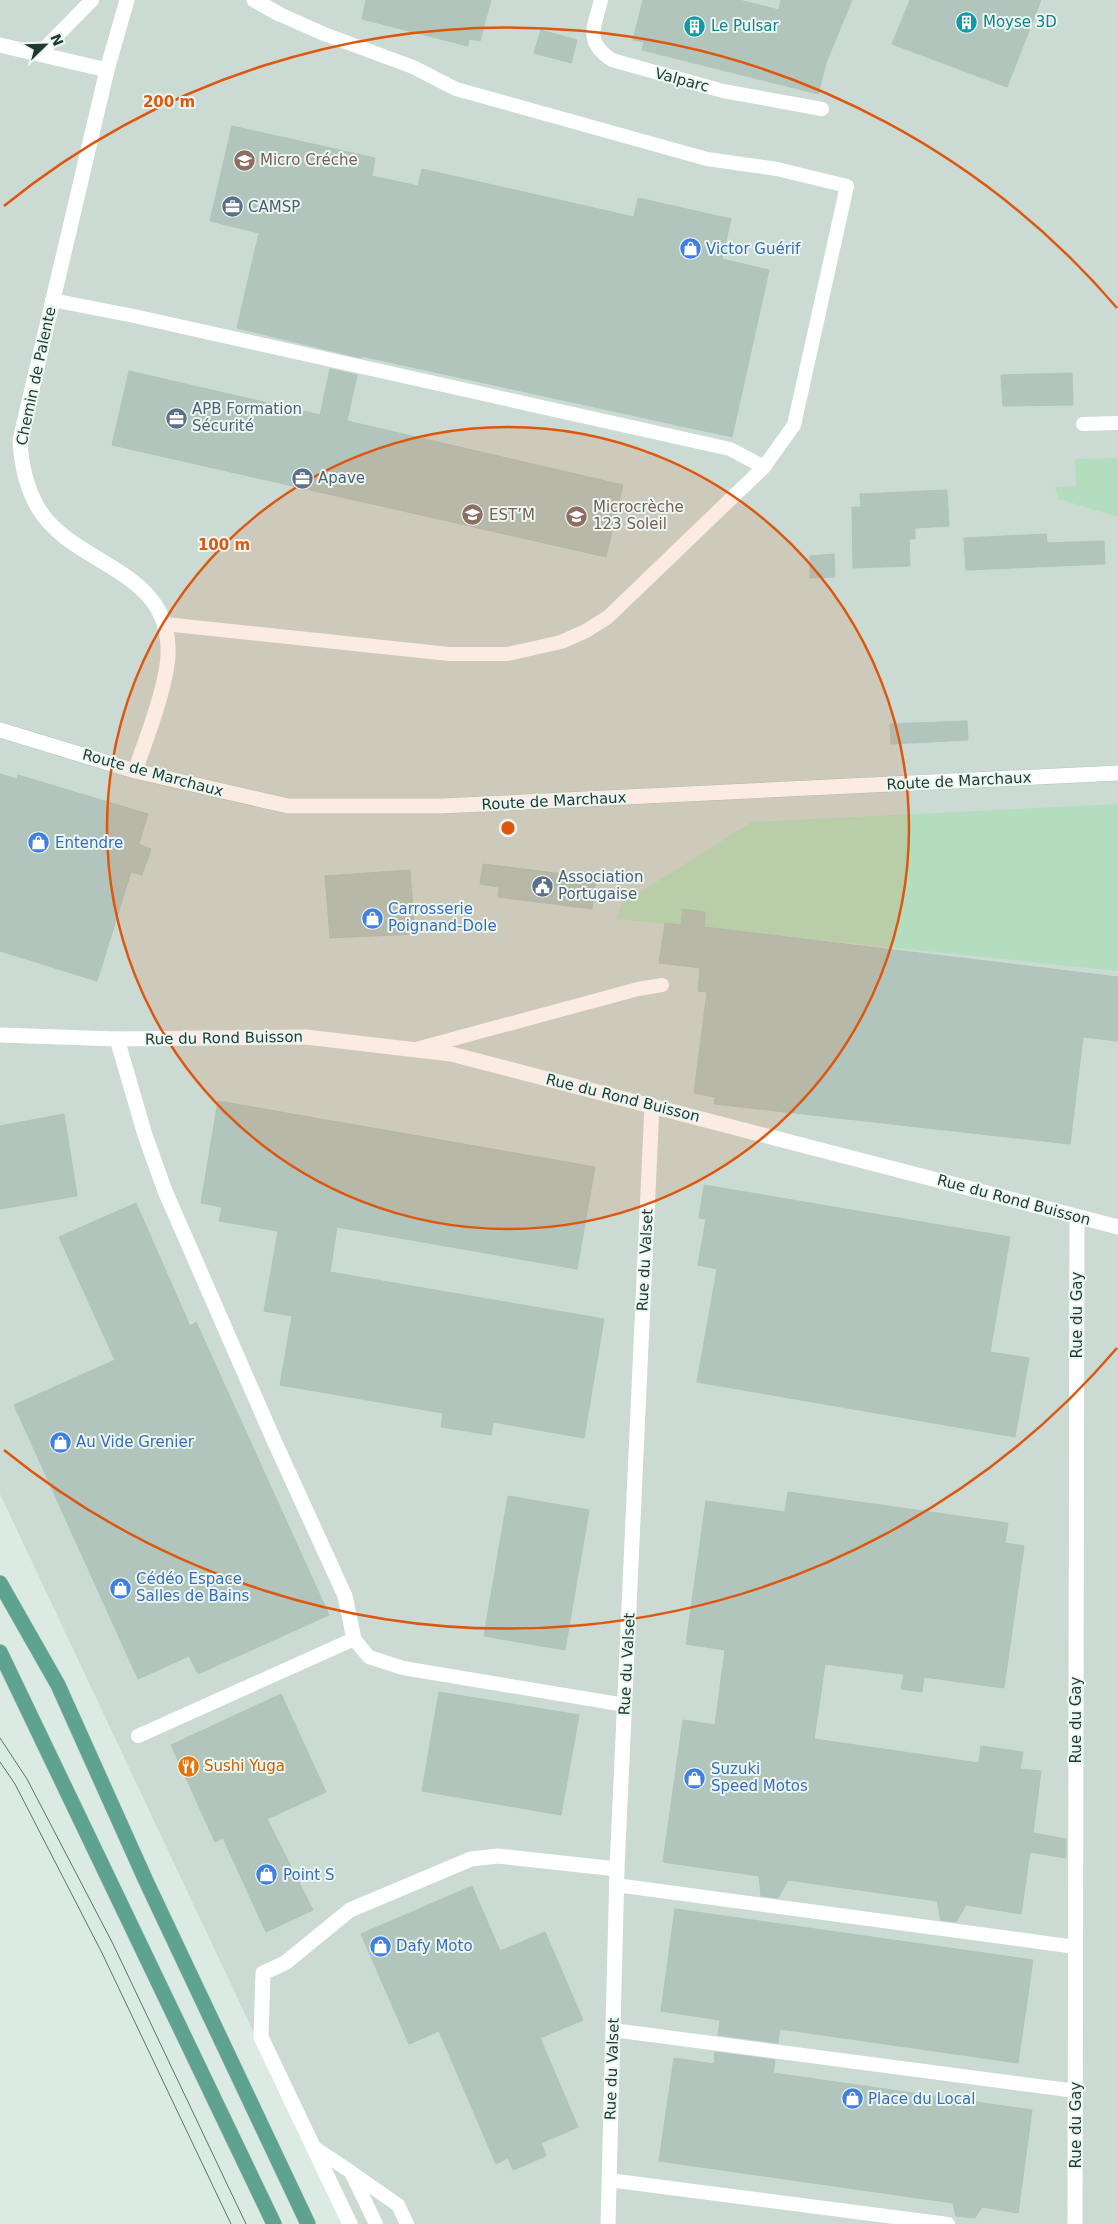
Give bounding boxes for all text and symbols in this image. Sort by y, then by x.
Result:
building icon: Moyse 3D [955,10,979,34]
place label: Moyse 3D [983,13,1057,31]
building icon: Le Pulsar [683,14,707,38]
place label: Le Pulsar [711,17,780,35]
north arrow [20,20,70,70]
text: N [47,31,67,48]
street label: Valparc [653,64,711,96]
text: 200 m [143,93,195,111]
school or university icon: Micro Créche [232,148,256,172]
place label: Micro Créche [260,151,358,169]
office icon: CAMSP [220,195,244,219]
place label: CAMSP [248,198,300,216]
shop icon: Victor Guérif [678,237,702,261]
place label: Victor Guérif [706,240,801,258]
street label: Chemin de Palente [13,305,59,447]
place label: APB Formation Sécurité [192,400,302,435]
office icon: APB Formation Sécurité [164,406,188,430]
office icon: Apave [290,466,314,490]
place label: Apave [318,469,365,487]
place label: Microcrèche 123 Soleil [593,498,684,533]
school or university icon: EST’M [461,503,485,527]
school or university icon: Microcrèche 123 Soleil [565,504,589,528]
place label: EST’M [489,506,535,524]
text: 100 m [198,536,250,554]
street label: Route de Marchaux [81,746,226,801]
street label: Route de Marchaux [886,768,1032,794]
street label: Route de Marchaux [481,788,627,814]
centre of rings [499,819,517,837]
shop icon: Entendre [27,831,51,855]
place label: Entendre [55,834,123,852]
place label: Association Portugaise [558,868,643,903]
public building icon: Association Portugaise [530,874,554,898]
place label: Carrosserie Poignand-Dole [388,900,497,935]
shop icon: Carrosserie Poignand-Dole [360,906,384,930]
street label: Rue du Rond Buisson [145,1028,303,1048]
street label: Rue du Rond Buisson [544,1070,702,1126]
street label: Rue du Rond Buisson [935,1171,1093,1229]
street label: Rue du Valset [633,1208,657,1312]
street label: Rue du Gay [1068,1272,1086,1358]
shop icon: Au Vide Grenier [48,1430,72,1454]
place label: Au Vide Grenier [76,1433,195,1451]
place label: Cédéo Espace Salles de Bains [136,1570,250,1605]
shop icon: Cédéo Espace Salles de Bains [108,1576,132,1600]
street label: Rue du Valset [615,1612,639,1716]
street label: Rue du Gay [1067,1677,1085,1763]
restaurant icon: Sushi Yuga [176,1754,200,1778]
place label: Sushi Yuga [204,1757,285,1775]
place label: Suzuki Speed Motos [711,1760,808,1795]
shop icon: Suzuki Speed Motos [683,1766,707,1790]
shop icon: Point S [255,1863,279,1887]
place label: Point S [283,1866,335,1884]
shop icon: Dafy Moto [368,1934,392,1958]
place label: Dafy Moto [396,1937,473,1955]
street label: Rue du Valset [601,2017,623,2121]
street label: Rue du Gay [1067,2082,1085,2168]
shop icon: Place du Local [840,2087,864,2111]
place label: Place du Local [868,2090,975,2108]

